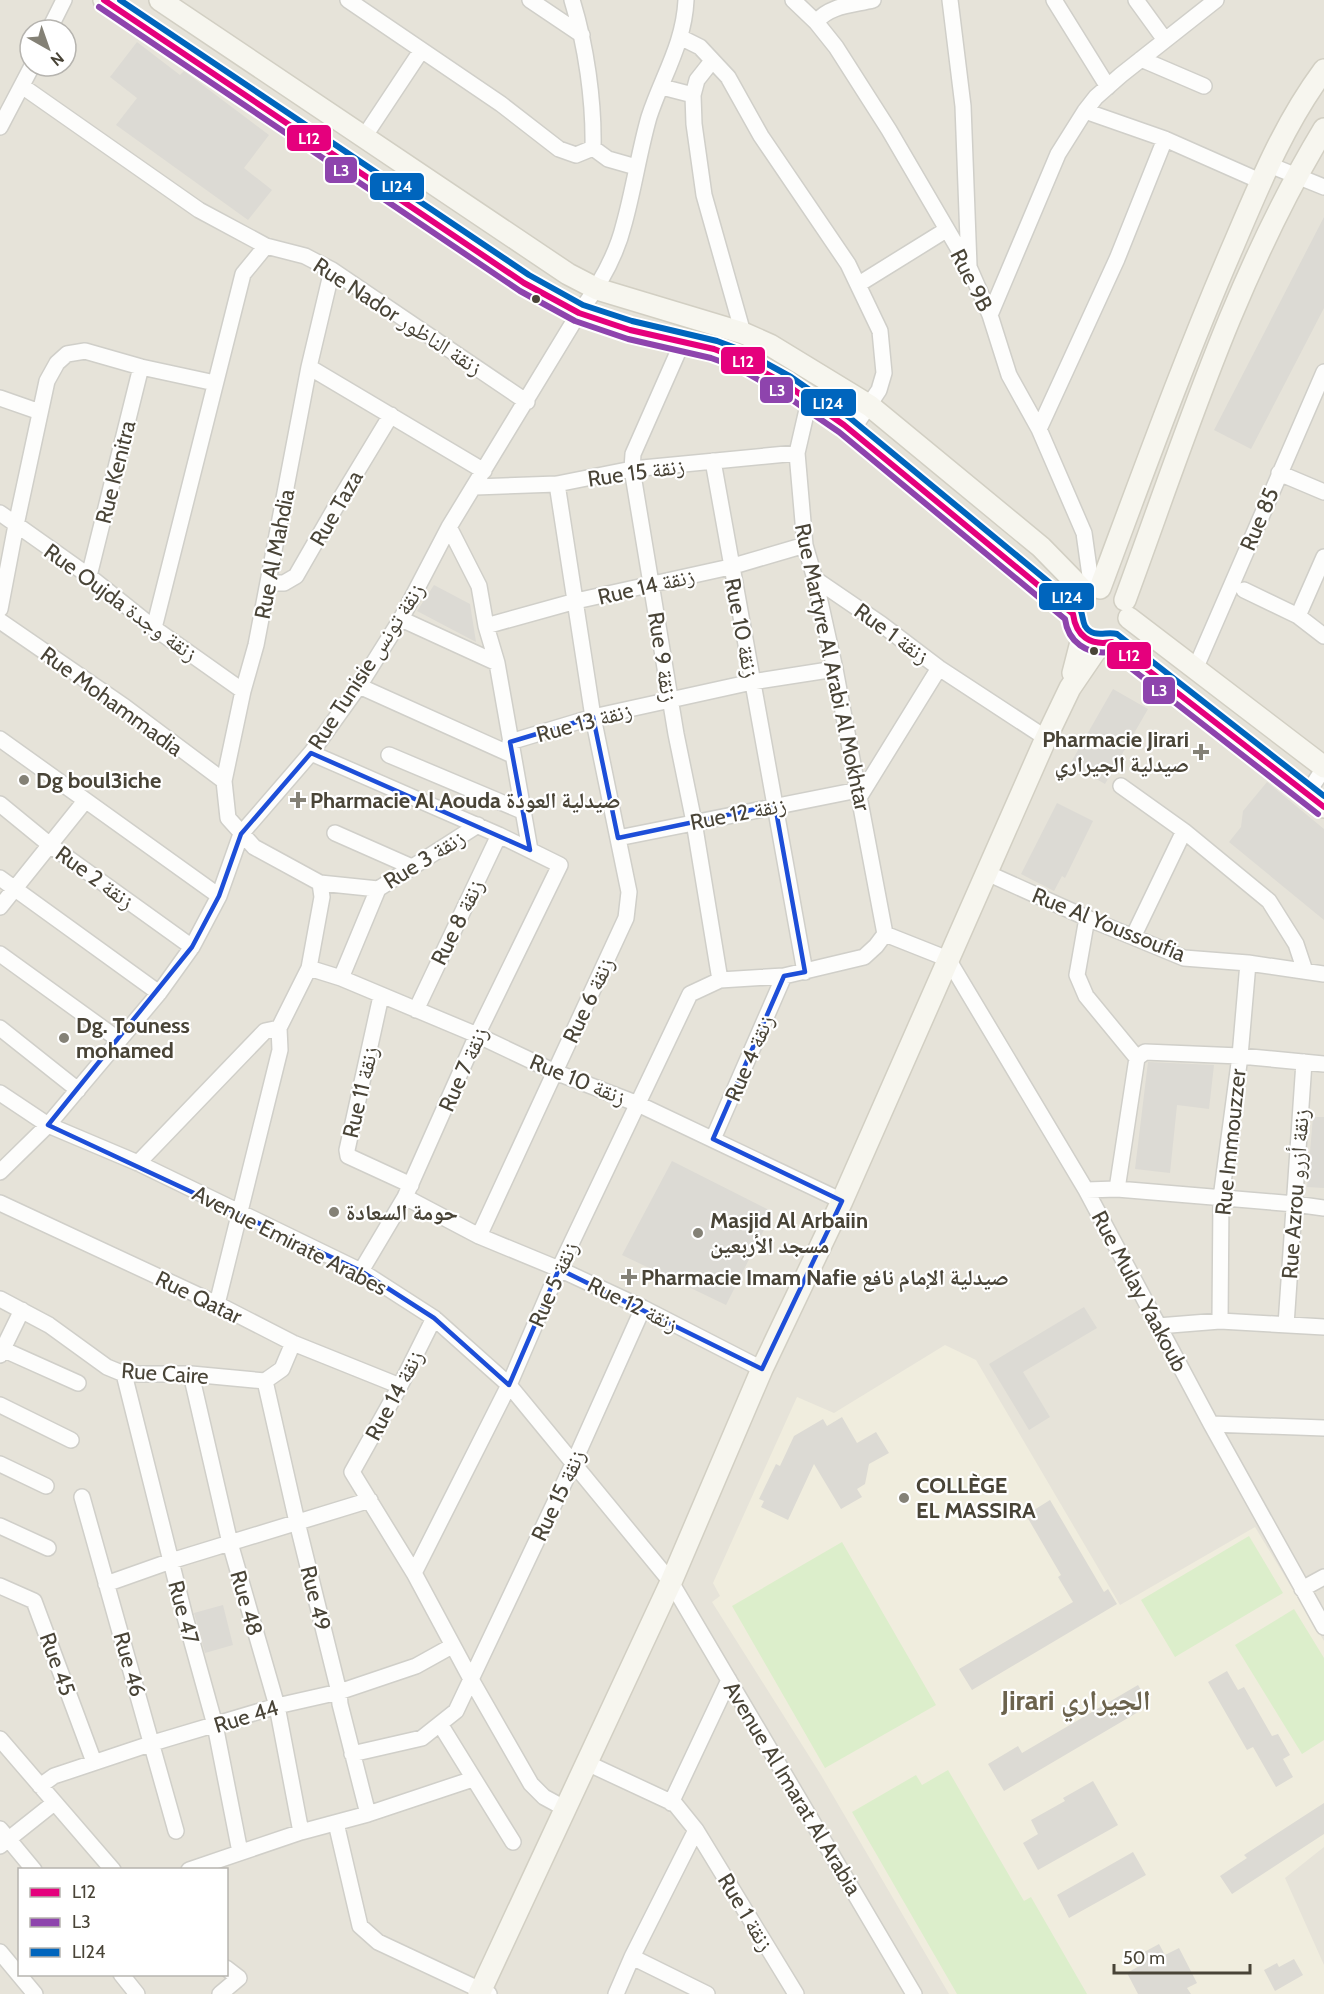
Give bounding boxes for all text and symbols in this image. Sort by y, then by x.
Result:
north arrow [18,18,78,78]
text: N [47,48,68,70]
line badge: L12 [286,124,332,152]
text: L12 [298,129,320,148]
line badge: L3 [324,156,358,184]
text: L3 [333,161,349,180]
line badge: LI24 [369,172,425,201]
text: LI24 [382,177,413,196]
street label: Rue 9B [944,245,999,316]
street label: Rue Nador زنقة الناظور [308,252,487,381]
unlabelled marker [530,293,542,305]
line badge: L12 [720,346,766,375]
text: L12 [732,352,754,371]
line badge: L3 [759,376,794,404]
text: L3 [769,381,785,400]
line badge: LI24 [800,388,857,417]
text: LI24 [813,394,844,413]
street label: Rue Kenitra [90,417,141,527]
street label: Rue 15 زنقة [586,452,686,493]
street label: Rue Taza [304,465,369,551]
street label: Rue 85 [1234,484,1285,555]
street label: Rue Al Mahdia [249,486,300,621]
street label: Rue Martyre Al Arabi Al Mokhtar [789,521,876,813]
street label: Rue Oujda زنقة وجدة [39,538,203,667]
street label: Rue 14 زنقة [595,562,697,611]
street label: Rue 10 زنقة [719,576,764,680]
street label: Rue Tunisie زنقة تونس [302,578,430,755]
line badge: LI24 [1038,582,1095,611]
text: LI24 [1052,588,1083,607]
street label: Rue 1 زنقة [849,597,934,670]
street label: Rue 9 زنقة [642,610,683,704]
street label: Rue Mohammadia [35,641,189,762]
line badge: L12 [1106,641,1152,670]
unlabelled marker [1088,645,1100,657]
text: L12 [1118,646,1140,665]
line badge: L3 [1142,676,1176,705]
text: L3 [1151,681,1167,700]
street label: Rue 13 زنقة [533,697,635,748]
place label: Pharmacie Jirari صيدلية الجيراري [1042,726,1189,781]
marker: Pharmacie Jirari صيدلية الجيراري [1194,745,1208,759]
place label: Dg boul3iche [36,767,161,794]
marker: Dg boul3iche [17,773,31,787]
place label: Pharmacie Al Aouda صيدلية العودة [310,787,620,814]
street label: Rue 12 زنقة [688,791,788,836]
marker: Pharmacie Al Aouda صيدلية العودة [291,793,305,807]
street label: Rue 3 زنقة [379,824,470,895]
street label: Rue 2 زنقة [50,840,139,915]
street label: Rue 8 زنقة [425,875,490,970]
street label: Rue Al Youssoufia [1028,881,1190,968]
street label: Rue 6 زنقة [557,953,620,1047]
street label: Rue 4 زنقة [719,1011,780,1106]
place label: Dg. Touness mohamed [76,1012,190,1064]
street label: Rue 7 زنقة [433,1023,494,1116]
marker: Dg. Touness mohamed [57,1031,71,1045]
street label: Rue 11 زنقة [337,1044,384,1140]
street label: Rue 10 زنقة [526,1048,630,1111]
street label: Rue Immouzzer [1209,1067,1252,1217]
street label: Rue Azrou زنقة أزرو [1276,1108,1315,1280]
street label: Avenue Emirate Arabes [188,1180,392,1301]
place label: حومة السعادة [346,1199,458,1226]
marker: حومة السعادة [327,1205,341,1219]
street label: Rue Mulay Yaakoub [1086,1206,1193,1376]
place label: Masjid Al Arbaiin مسجد الأربعين [710,1207,868,1259]
marker: Masjid Al Arbaiin مسجد الأربعين [691,1226,705,1240]
street label: Rue 5 زنقة [523,1237,584,1331]
place label: Pharmacie Imam Nafie صيدلية الإمام نافع [641,1264,1009,1293]
street label: Rue Qatar [151,1265,246,1330]
marker: Pharmacie Imam Nafie صيدلية الإمام نافع [622,1270,636,1284]
street label: Rue 12 زنقة [583,1271,682,1338]
street label: Rue 14 زنقة [359,1345,430,1445]
street label: Rue Caire [120,1357,210,1390]
street label: Rue 15 زنقة [526,1445,591,1545]
place label: COLLÈGE EL MASSIRA [916,1472,1036,1524]
marker: COLLÈGE EL MASSIRA [897,1491,911,1505]
street label: Rue 49 [294,1563,337,1633]
street label: Rue 48 [224,1567,269,1639]
street label: Rue 47 [162,1577,205,1647]
street label: Rue 45 [34,1629,81,1700]
street label: Rue 46 [107,1629,152,1700]
street label: Avenue Al Imarat Al Arabia [718,1676,867,1901]
district label: Jirari الجيراري [1000,1683,1151,1723]
street label: Rue 44 [211,1694,282,1739]
legend [18,1868,228,1976]
street label: Rue 1 زنقة [712,1868,779,1956]
text: L12 [72,1881,96,1903]
text: L3 [72,1911,91,1933]
scale bar [1114,1937,1250,1975]
text: LI24 [72,1941,105,1963]
text: 50 m [1123,1947,1165,1969]

